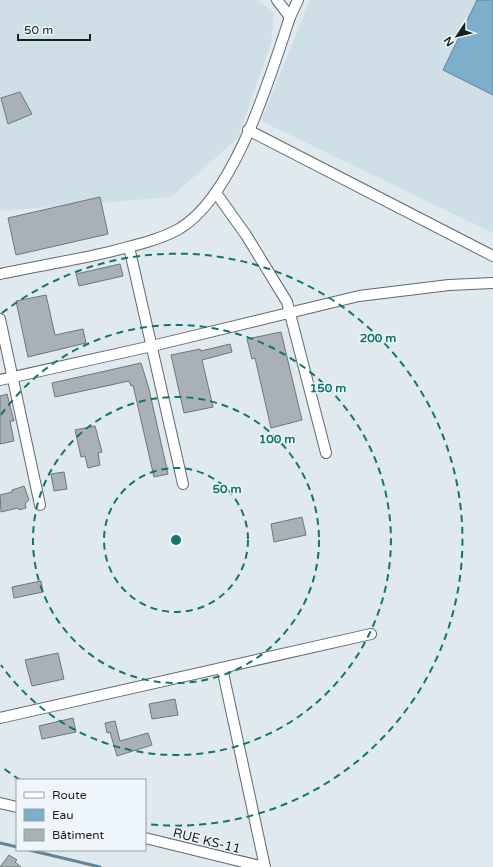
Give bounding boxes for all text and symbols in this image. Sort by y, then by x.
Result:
scale bar [18,16,90,42]
north arrow [437,16,477,56]
text: 50 m [24,23,53,37]
text: N [441,34,457,49]
text: 200 m [360,331,396,345]
text: 150 m [310,381,346,395]
text: 100 m [259,432,295,446]
text: 50 m [212,482,242,496]
centre of rings [169,533,183,547]
legend [16,779,146,851]
text: Route [52,788,87,802]
text: Eau [52,808,74,822]
street label: RUE KS-11 [171,825,242,857]
text: Bâtiment [52,828,104,842]

